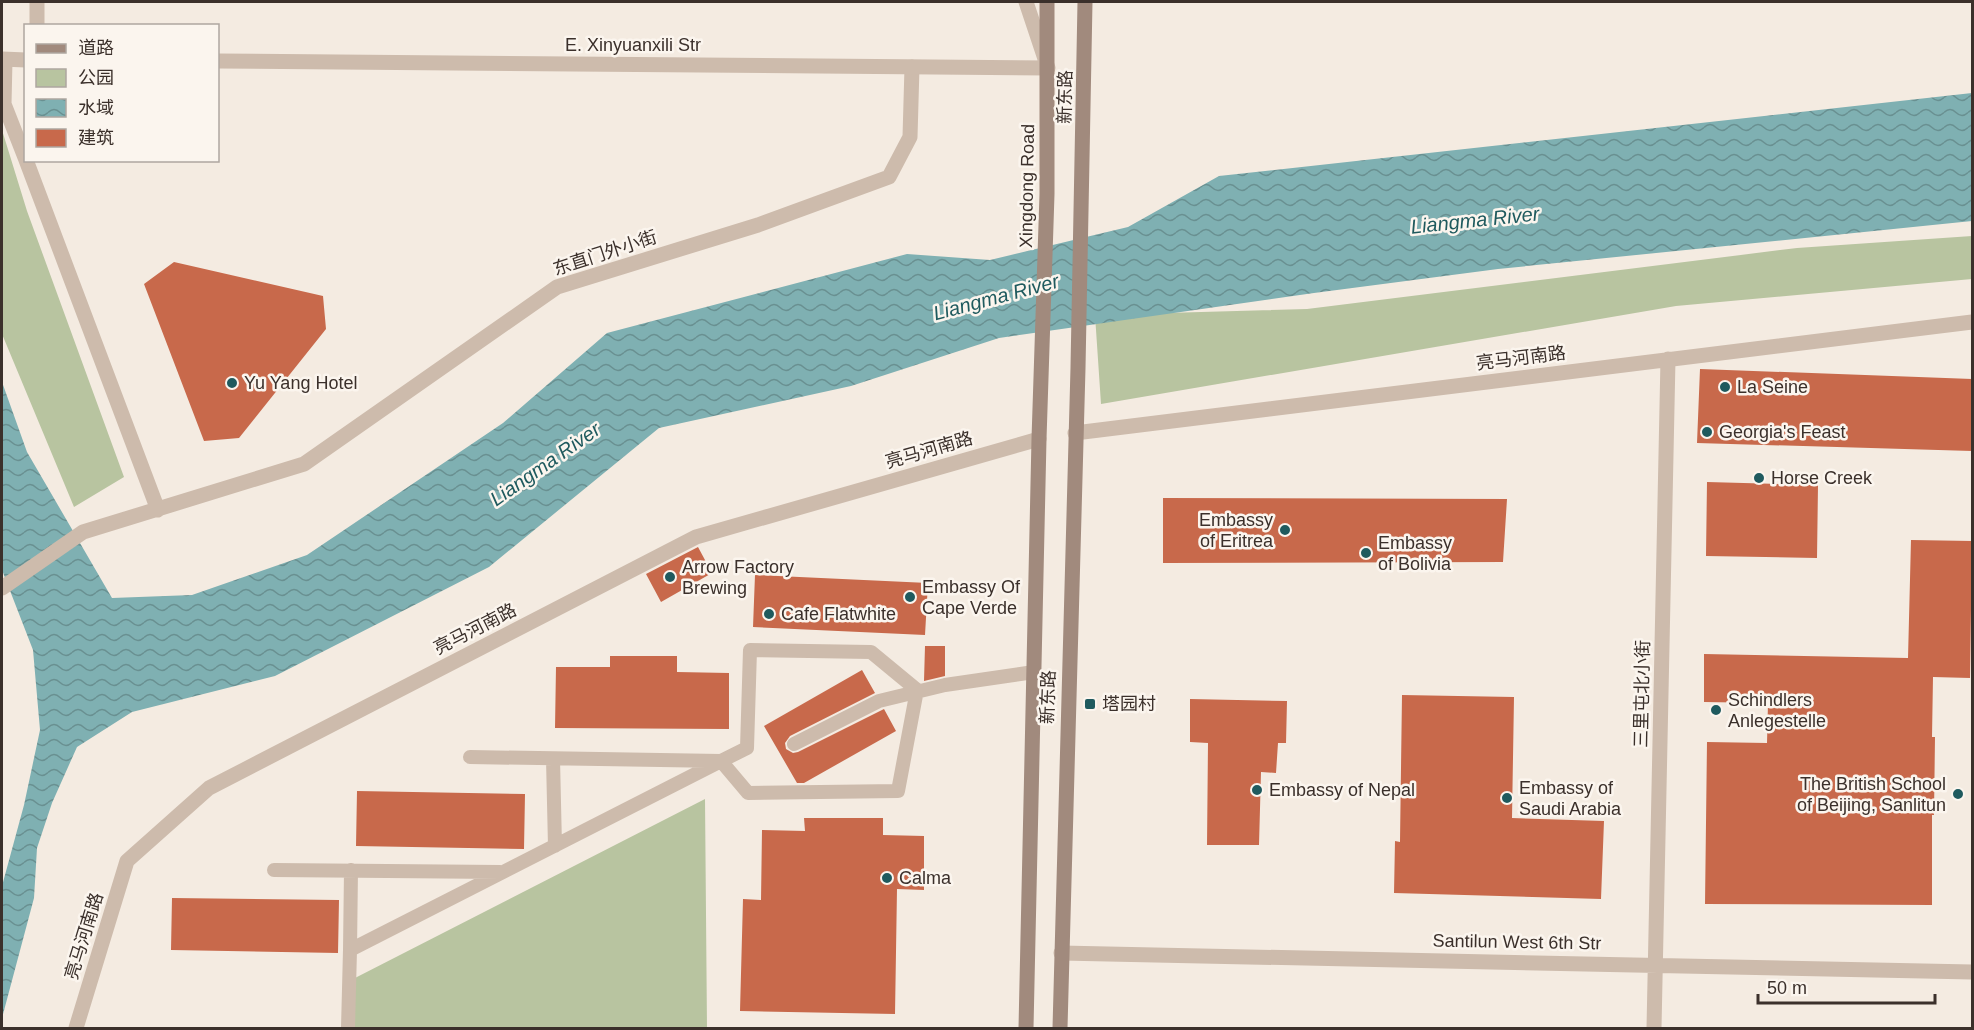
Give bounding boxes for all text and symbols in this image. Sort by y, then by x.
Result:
legend [24,24,219,162]
street label: E. Xinyuanxili Str [565,35,701,55]
text: 道路 [78,38,114,58]
text: 公园 [78,68,114,88]
street label: 新东路 [1055,70,1075,124]
text: 水域 [78,98,114,118]
street label: Xingdong Road [1016,124,1038,248]
text: 建筑 [78,128,114,148]
water label: Liangma River [1410,202,1542,238]
street label: 东直门外小街 [551,227,659,279]
water label: Liangma River [931,269,1062,324]
street label: 亮马河南路 [1475,343,1567,373]
place label: Yu Yang Hotel [244,373,357,393]
marker: Yu Yang Hotel [225,376,239,390]
place label: La Seine [1737,377,1808,397]
marker: La Seine [1718,380,1732,394]
water label: Liangma River [486,417,605,510]
place label: Georgia's Feast [1719,422,1846,442]
marker: Georgia's Feast [1700,425,1714,439]
street label: 亮马河南路 [883,428,975,472]
place label: Horse Creek [1771,468,1873,488]
marker: Horse Creek [1752,471,1766,485]
place label: Embassy of Eritrea [1199,510,1274,551]
marker: Embassy of Eritrea [1278,523,1292,537]
place label: Embassy of Bolivia [1378,533,1452,574]
marker: Embassy of Bolivia [1359,546,1373,560]
place label: Arrow Factory Brewing [682,557,794,598]
marker: Arrow Factory Brewing [663,570,677,584]
place label: Embassy Of Cape Verde [922,577,1021,618]
marker: Embassy Of Cape Verde [903,590,917,604]
street label: 亮马河南路 [430,600,520,658]
place label: Cafe Flatwhite [781,604,896,624]
marker: Cafe Flatwhite [762,607,776,621]
street label: 三里屯北小街 [1631,640,1653,748]
street label: 新东路 [1037,670,1059,724]
place label: Schindlers Anlegestelle [1728,690,1826,731]
place label: 塔园村 [1102,694,1156,714]
marker: 塔园村 [1083,697,1097,711]
marker: Schindlers Anlegestelle [1709,703,1723,717]
place label: The British School of Beijing, Sanlitun [1797,774,1946,815]
place label: Embassy of Saudi Arabia [1519,778,1622,819]
place label: Embassy of Nepal [1269,780,1415,800]
marker: Embassy of Nepal [1250,783,1264,797]
marker: The British School of Beijing, Sanlitun [1951,787,1965,801]
marker: Embassy of Saudi Arabia [1500,791,1514,805]
place label: Calma [899,868,952,888]
marker: Calma [880,871,894,885]
street label: 亮马河南路 [61,890,107,982]
street label: Santilun West 6th Str [1432,931,1602,953]
scale bar [1758,967,1935,1005]
text: 50 m [1767,978,1807,998]

